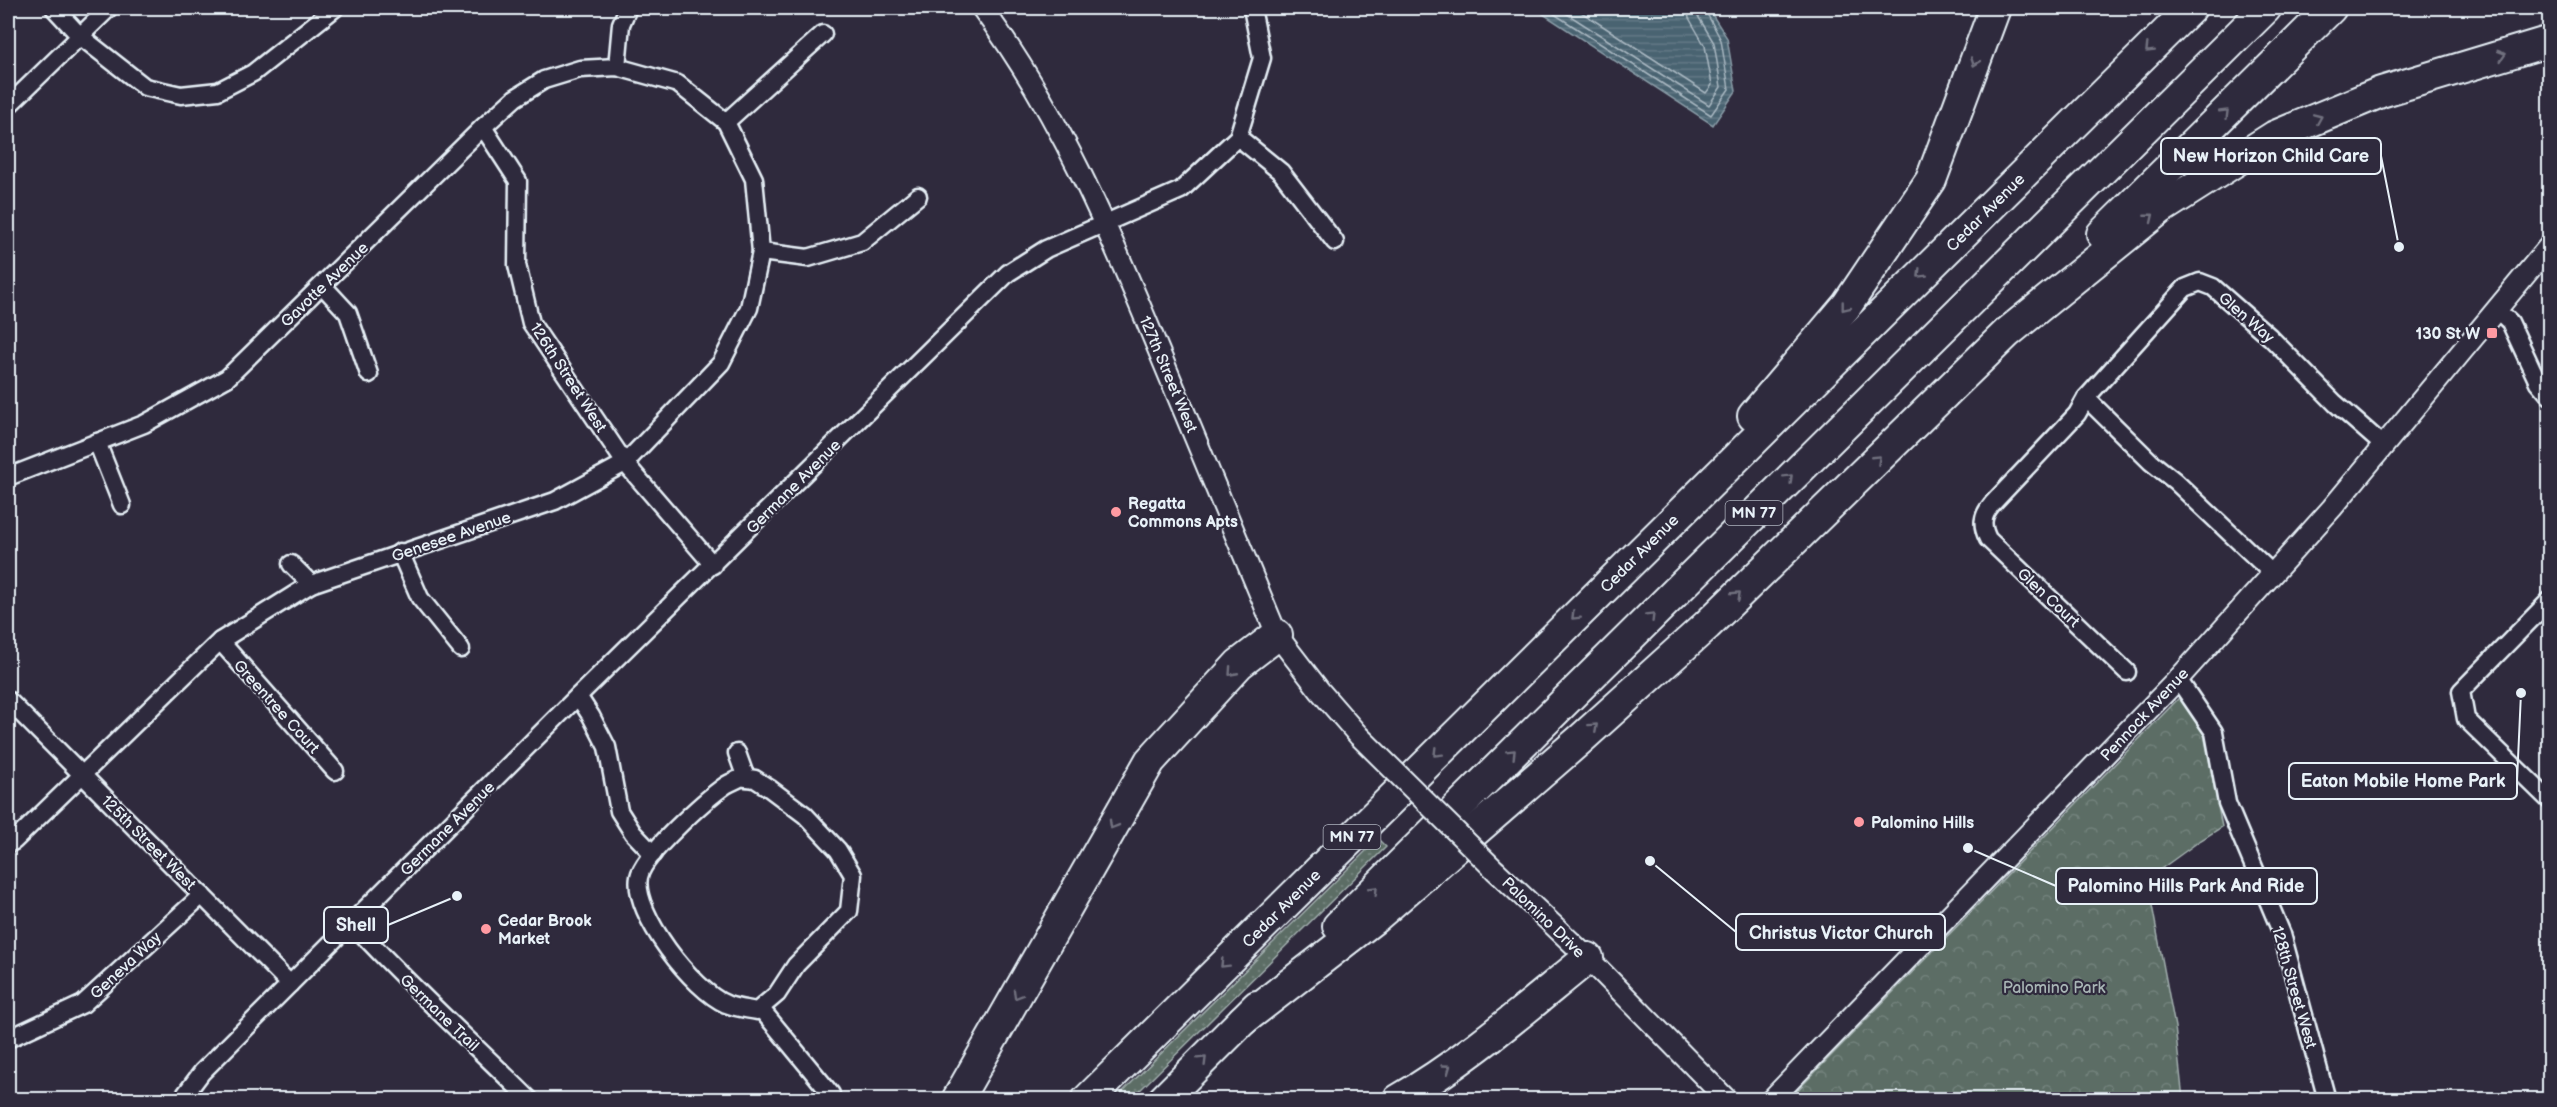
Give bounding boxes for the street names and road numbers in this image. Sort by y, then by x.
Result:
street label: Cedar Avenue [1943,170,2030,256]
street label: Gavotte Avenue [277,238,373,332]
street label: Glen Way [2214,289,2278,348]
street label: 127th Street West [1134,313,1201,436]
street label: 126th Street West [525,319,610,436]
street label: Germane Avenue [743,435,846,538]
road number: MN 77 [1726,501,1782,525]
street label: Genesee Avenue [389,508,514,567]
street label: Cedar Avenue [1597,511,1684,597]
street label: Glen Court [2013,564,2083,632]
street label: Greentree Court [229,656,323,758]
street label: Pennock Avenue [2097,664,2193,766]
street label: Germane Avenue [397,777,500,880]
street label: 125th Street West [97,792,199,894]
road number: MN 77 [1324,825,1380,849]
street label: Cedar Avenue [1239,866,1326,952]
street label: Palomino Drive [1497,874,1589,963]
street label: 128th Street West [2267,924,2320,1051]
street label: Geneva Way [87,928,166,1004]
street label: Germane Trail [395,971,482,1056]

